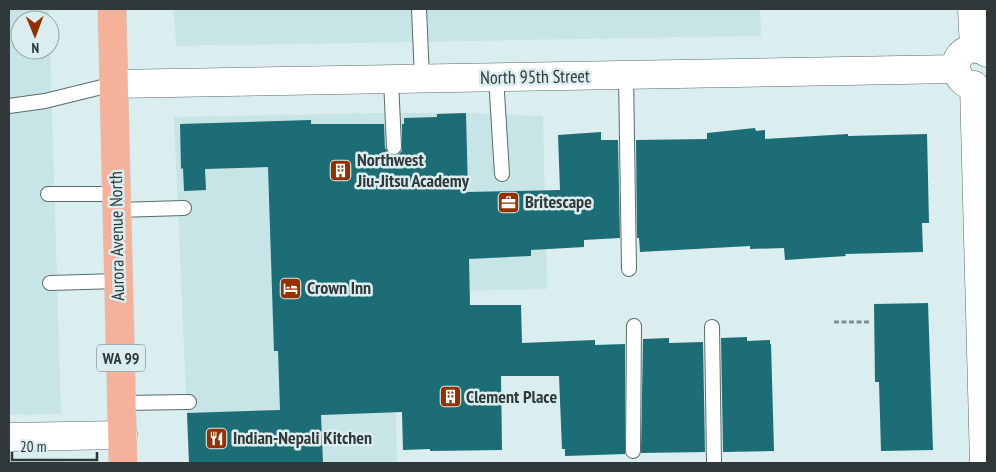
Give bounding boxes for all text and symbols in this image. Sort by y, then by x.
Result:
north arrow [10,10,60,60]
text: N [31,39,39,57]
street label: North 95th Street [480,64,590,89]
place label: Northwest Jiu-Jitsu Academy [356,148,470,192]
building icon: Northwest Jiu-Jitsu Academy [329,158,353,182]
street label: Aurora Avenue North [104,171,129,301]
office icon: Britescape [497,190,521,214]
place label: Britescape [525,190,592,213]
hotel icon: Crown Inn [279,276,303,300]
place label: Crown Inn [307,276,371,299]
road number: WA 99 [97,344,145,372]
building icon: Clement Place [438,385,462,409]
place label: Clement Place [466,385,557,408]
restaurant icon: Indian-Nepali Kitchen [205,426,229,450]
place label: Indian-Nepali Kitchen [233,426,372,449]
scale bar [12,430,98,462]
text: 20 m [20,437,46,456]

